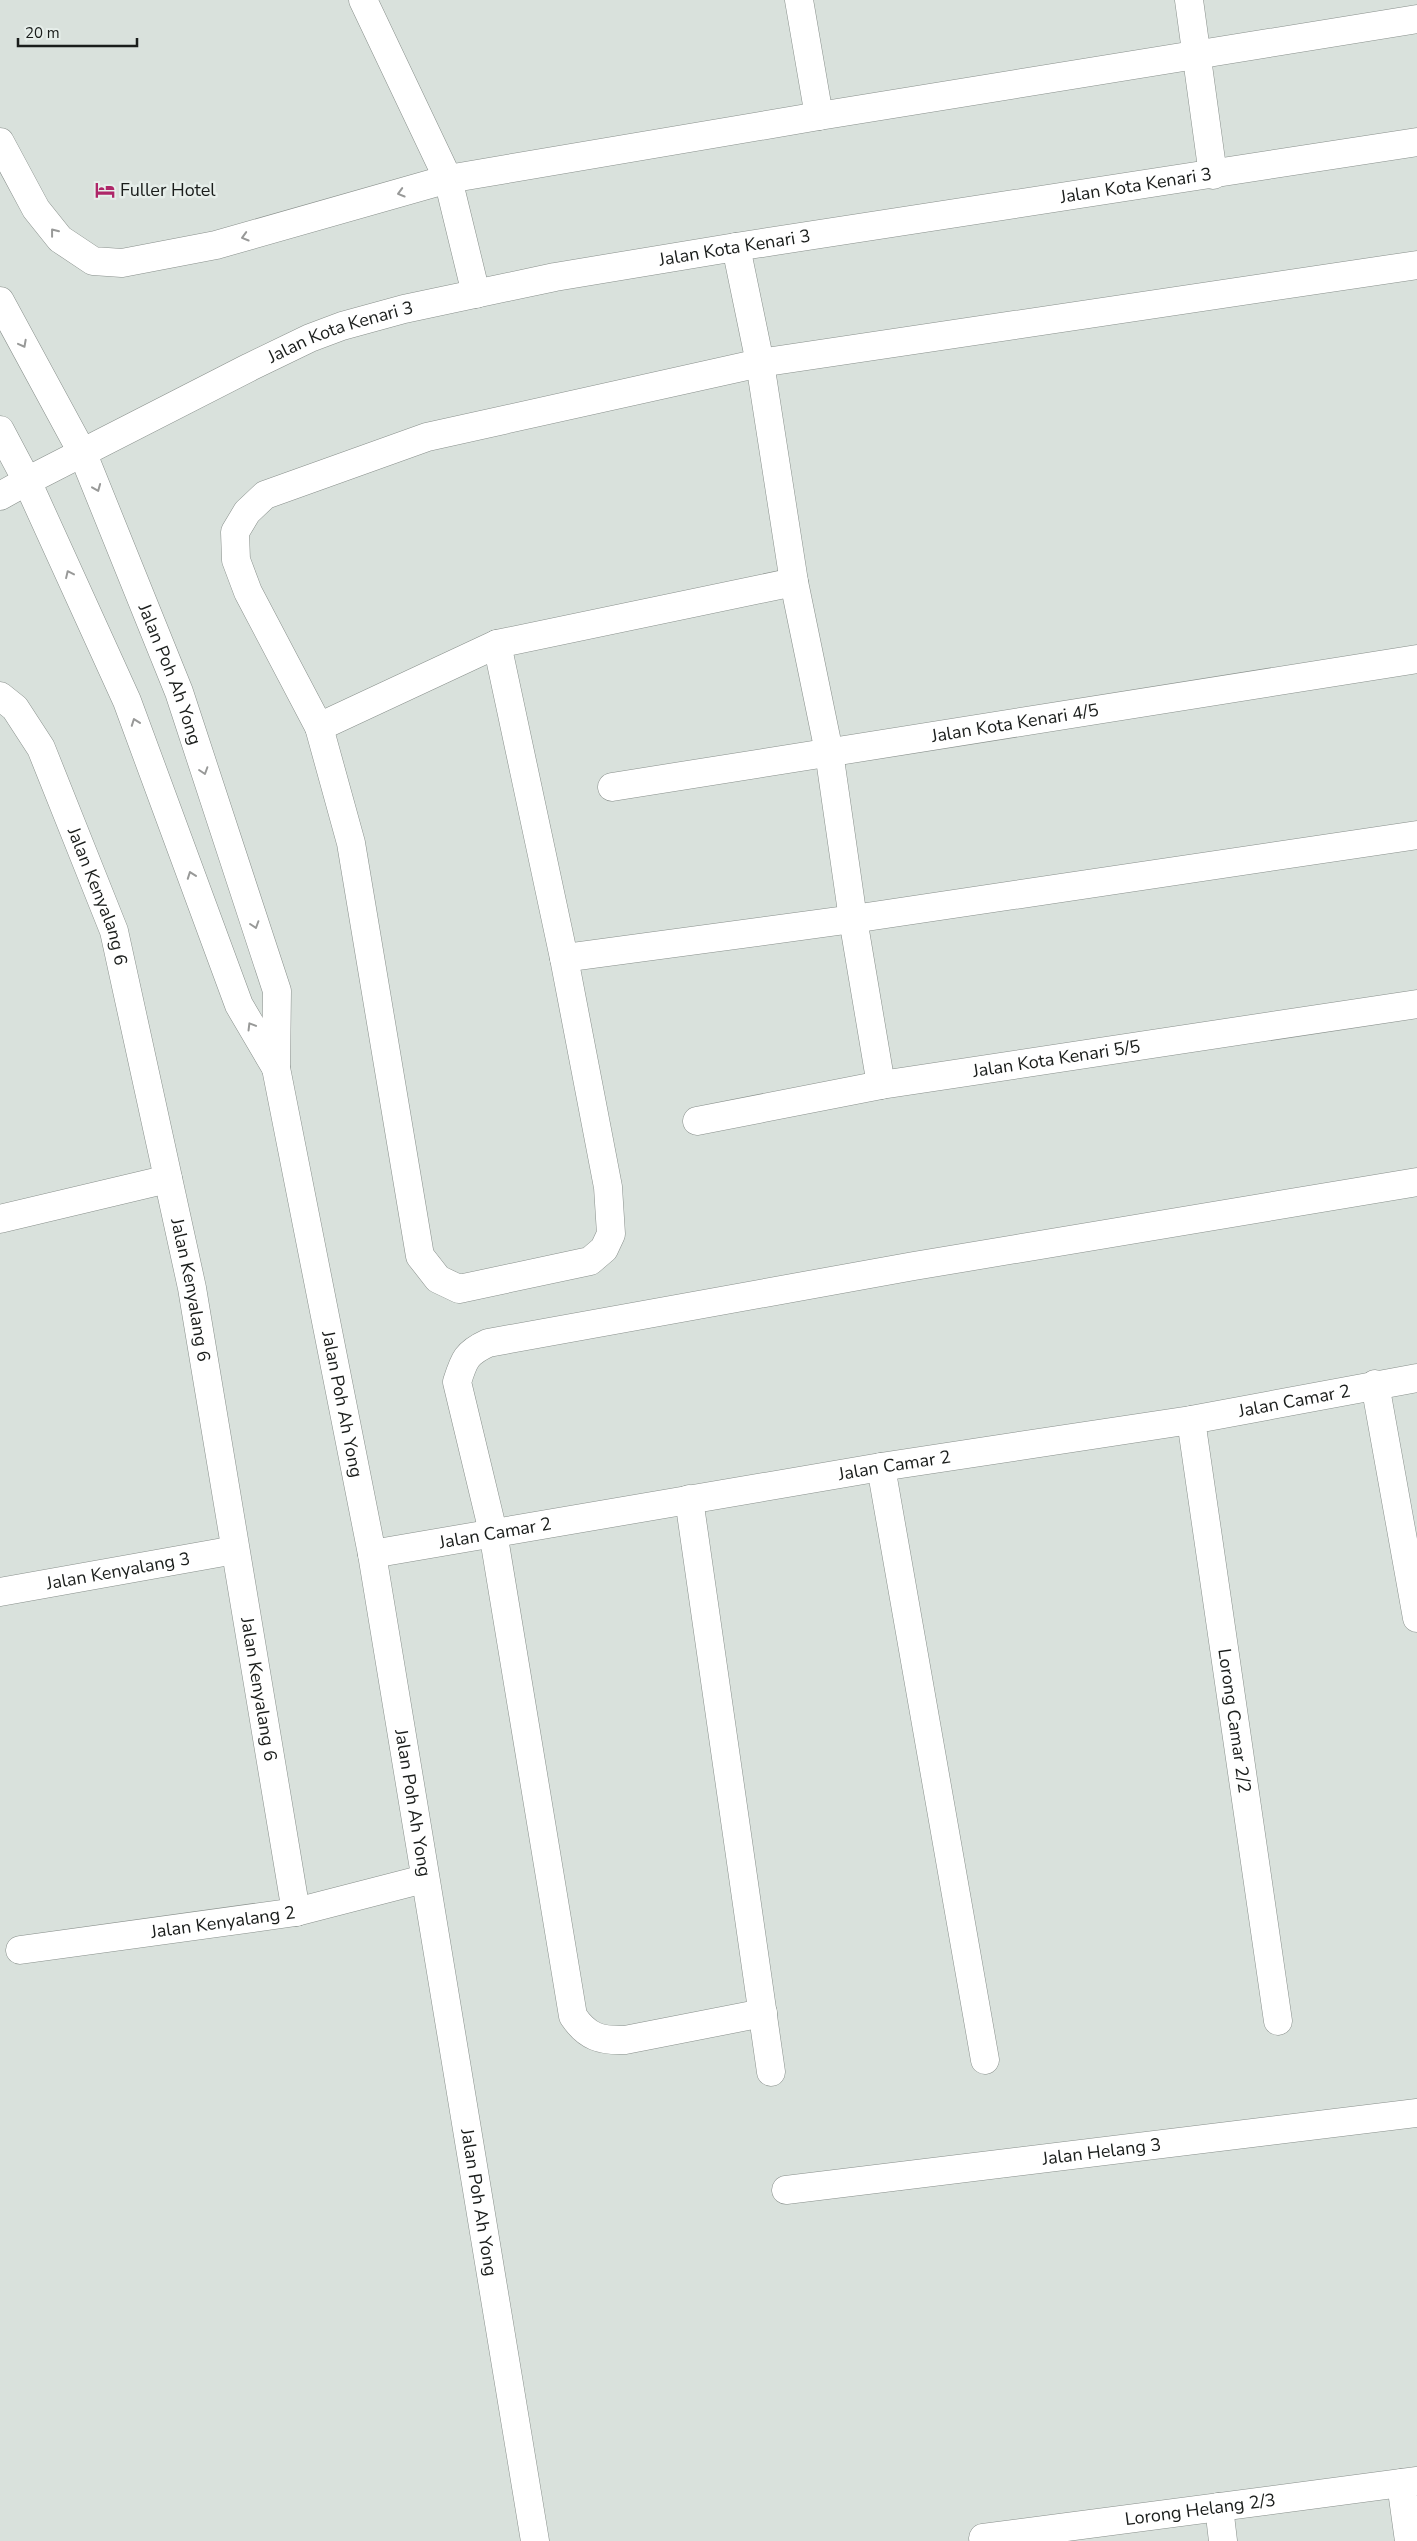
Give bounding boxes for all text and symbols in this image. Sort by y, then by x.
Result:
scale bar [18,15,136,47]
text: 20 m [25,23,60,43]
street label: Jalan Kota Kenari 3 [1057,162,1213,209]
place label: Fuller Hotel [120,178,216,202]
hotel icon: Fuller Hotel [94,179,116,201]
one-way arrow [397,187,406,197]
street label: Jalan Kota Kenari 3 [656,224,812,272]
one-way arrow [52,229,60,238]
one-way arrow [241,232,249,242]
street label: Jalan Kota Kenari 3 [263,295,415,369]
one-way arrow [17,338,27,347]
one-way arrow [90,483,101,492]
one-way arrow [65,570,75,579]
street label: Jalan Poh Ah Yong [132,599,207,748]
street label: Jalan Kota Kenari 4/5 [929,698,1100,748]
one-way arrow [131,719,141,727]
one-way arrow [199,766,209,775]
street label: Jalan Kenyalang 6 [61,823,133,968]
one-way arrow [187,871,197,880]
one-way arrow [249,921,259,929]
one-way arrow [247,1022,257,1031]
street label: Jalan Kota Kenari 5/5 [970,1034,1142,1083]
street label: Jalan Kenyalang 6 [165,1215,216,1363]
street label: Jalan Poh Ah Yong [316,1328,369,1480]
street label: Jalan Camar 2 [1235,1379,1352,1423]
street label: Jalan Camar 2 [836,1445,952,1486]
street label: Jalan Camar 2 [436,1512,553,1554]
street label: Jalan Kenyalang 3 [43,1546,192,1596]
street label: Jalan Kenyalang 6 [235,1614,283,1763]
street label: Lorong Camar 2/2 [1212,1647,1257,1795]
street label: Jalan Poh Ah Yong [389,1726,437,1878]
street label: Jalan Kenyalang 2 [148,1900,297,1944]
street label: Jalan Poh Ah Yong [455,2126,503,2278]
street label: Jalan Helang 3 [1040,2132,1162,2171]
street label: Lorong Helang 2/3 [1123,2488,1277,2531]

